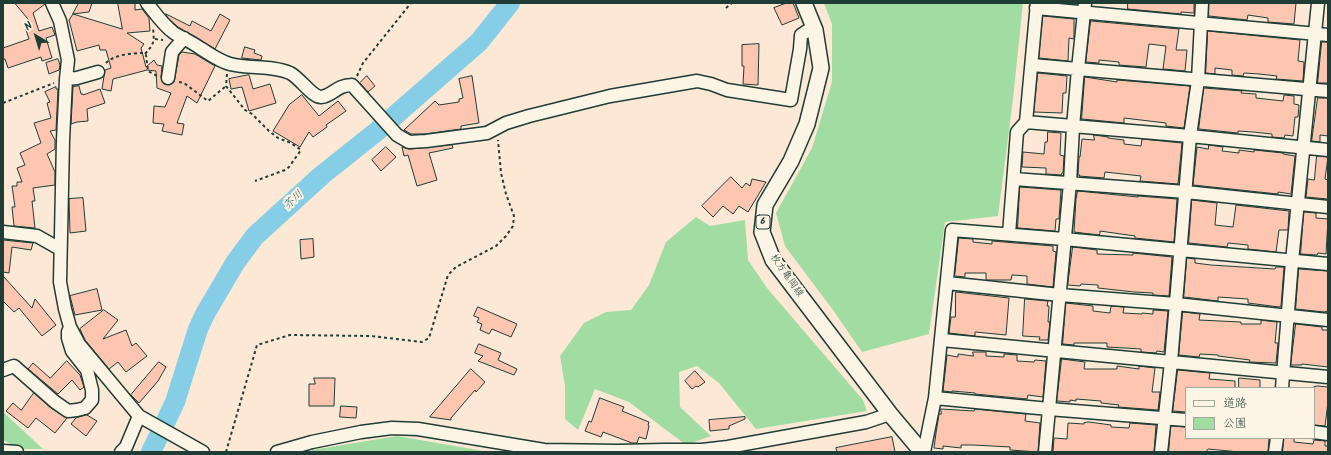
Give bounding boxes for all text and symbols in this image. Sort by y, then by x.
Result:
north arrow [16,16,56,56]
text: N [20,17,37,36]
water label: 芥川 [281,189,307,213]
road number: 6 [756,215,770,229]
street label: 枚方亀岡線 [767,252,805,300]
legend [1185,387,1315,439]
text: 道路 [1223,394,1247,413]
text: 公園 [1223,414,1247,433]

